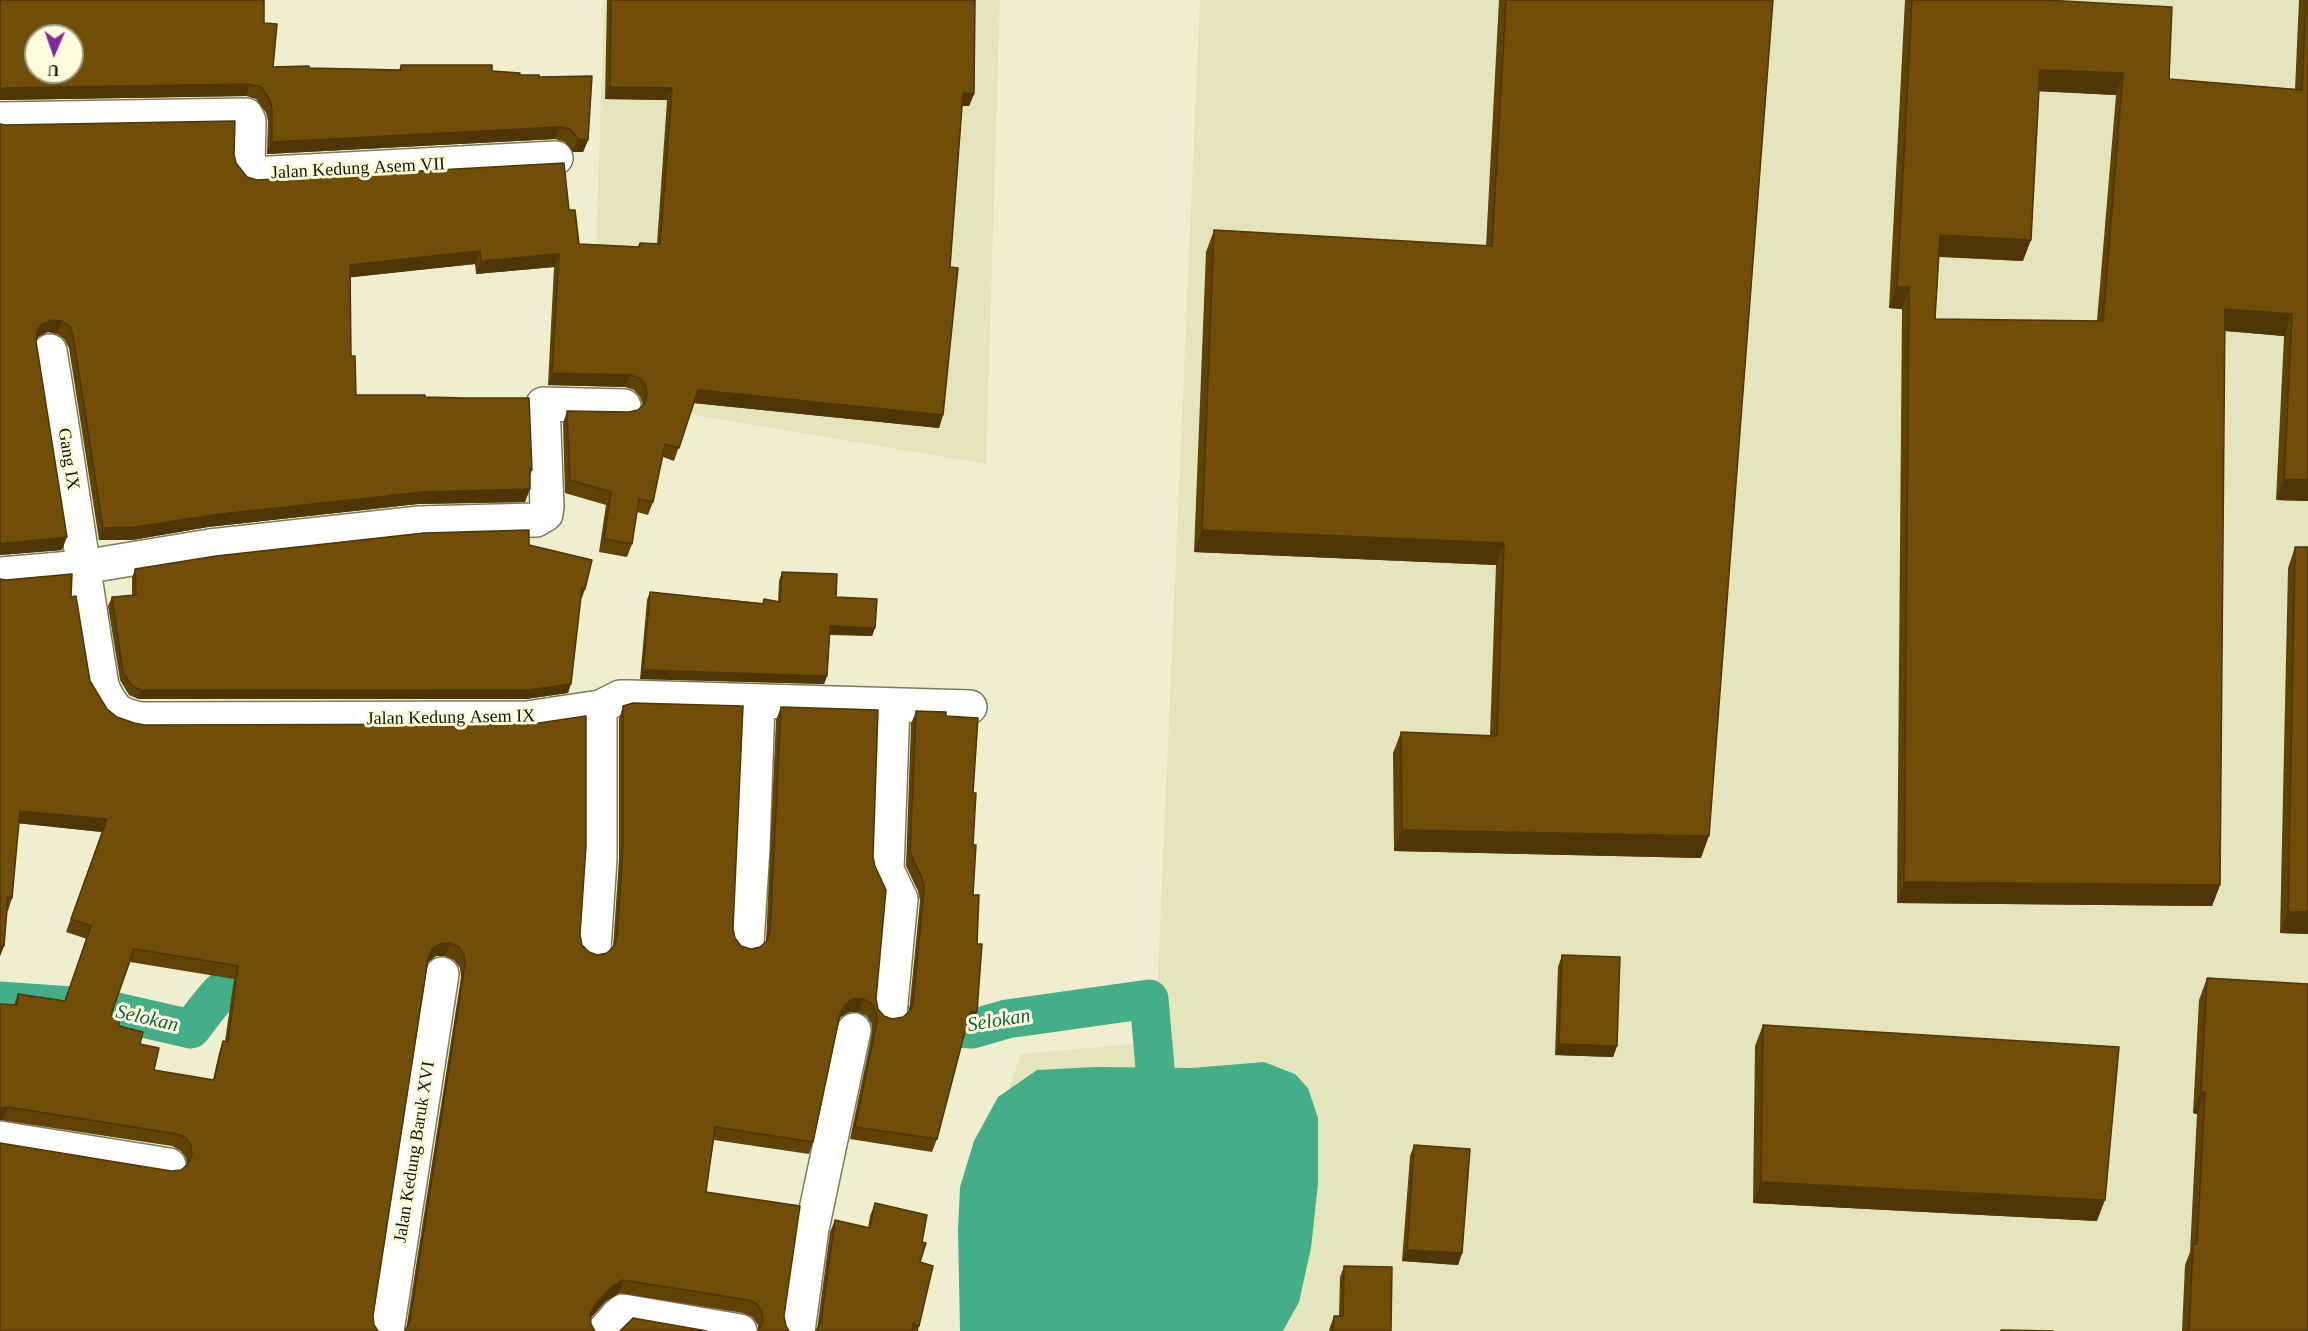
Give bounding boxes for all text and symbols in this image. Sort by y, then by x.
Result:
north arrow [24,24,84,84]
text: U [47,62,59,79]
street label: Jalan Kedung Asem VII [270,154,446,184]
street label: Gang IX [52,426,84,492]
street label: Jalan Kedung Asem IX [367,706,535,730]
water label: Selokan [113,1000,181,1038]
water label: Selokan [966,1004,1032,1038]
street label: Jalan Kedung Baruk XVI [390,1060,440,1244]

